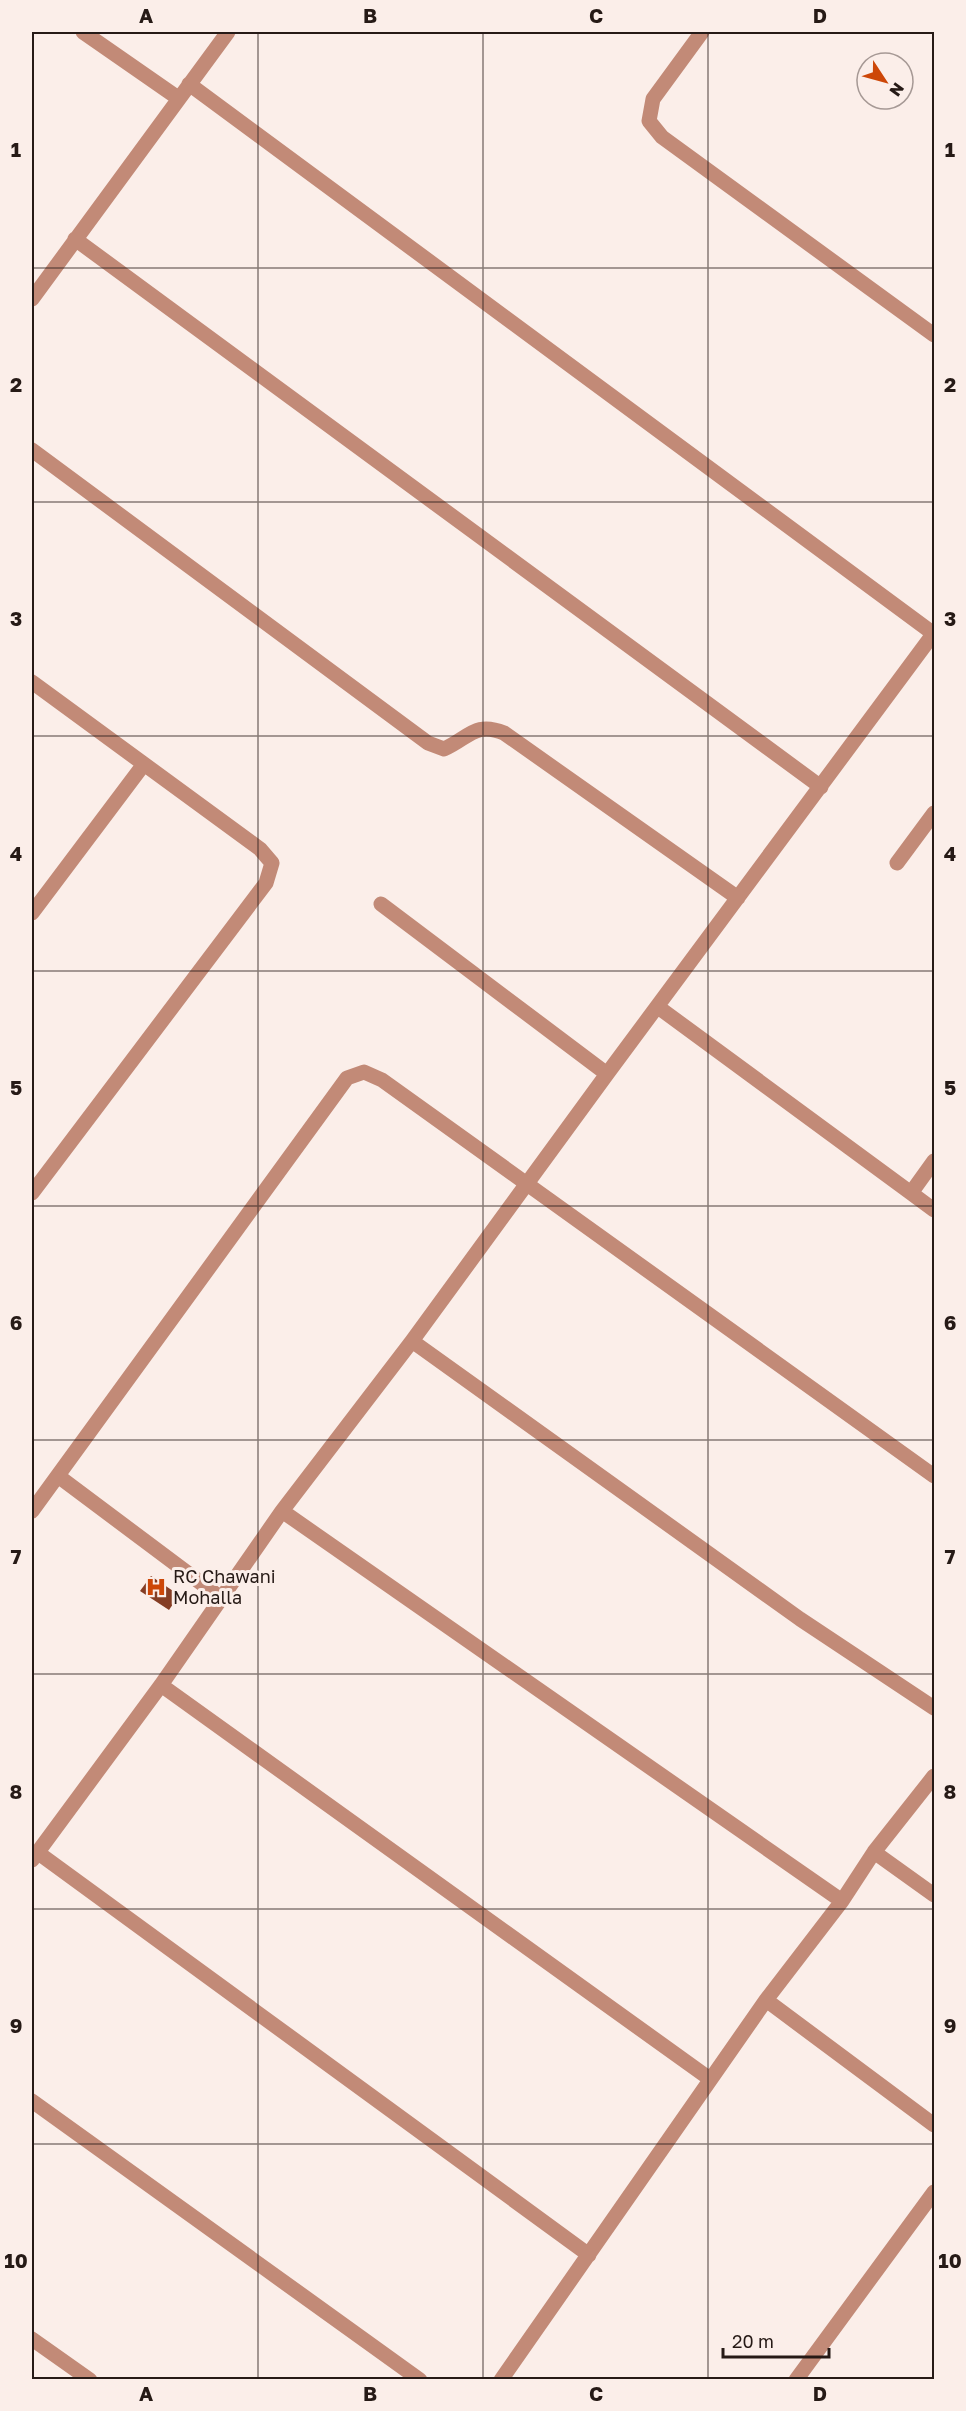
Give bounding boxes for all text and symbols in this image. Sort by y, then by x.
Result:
text: A [139,3,153,27]
text: B [363,3,377,27]
text: C [589,3,603,27]
text: D [813,3,827,27]
north arrow [855,51,915,111]
text: N [885,79,909,101]
text: 1 [11,137,21,161]
text: 1 [945,137,955,161]
text: 2 [10,372,22,396]
text: 2 [944,372,956,396]
text: 3 [10,606,22,630]
text: 3 [944,606,956,630]
text: 4 [10,841,22,865]
text: 4 [944,841,956,865]
text: 5 [10,1075,22,1099]
text: 5 [944,1075,956,1099]
text: 6 [10,1310,22,1334]
text: 6 [944,1310,956,1334]
text: 7 [11,1544,22,1568]
text: 7 [945,1544,956,1568]
place label: RC Chawani Mohalla [173,1565,276,1608]
hospital icon: RC Chawani Mohalla [144,1575,168,1599]
text: 8 [10,1779,22,1803]
text: 8 [944,1779,956,1803]
text: 9 [10,2013,22,2037]
text: 9 [944,2013,956,2037]
text: 10 [4,2248,28,2272]
text: 10 [938,2248,962,2272]
scale bar [723,2321,830,2359]
text: 20 m [732,2330,774,2352]
text: A [139,2381,153,2405]
text: B [363,2381,377,2405]
text: C [589,2381,603,2405]
text: D [813,2381,827,2405]

